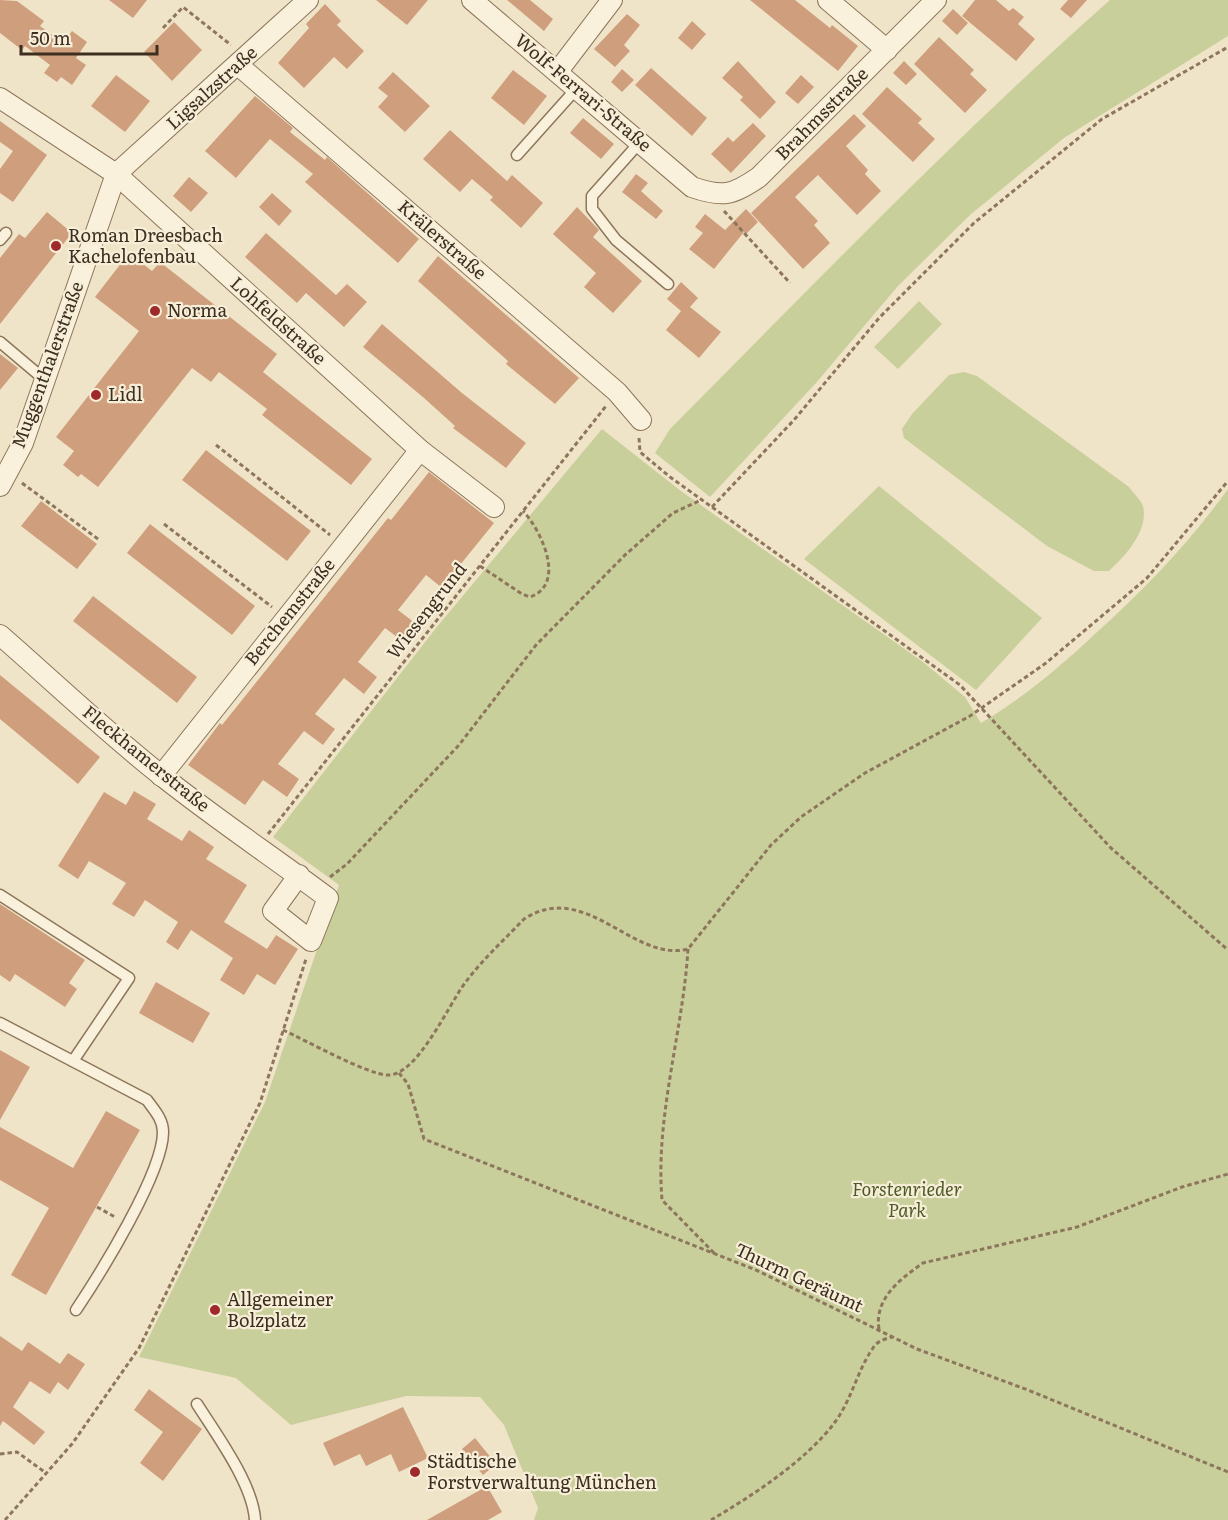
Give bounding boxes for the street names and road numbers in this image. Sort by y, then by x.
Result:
street label: Wolf-Ferrari-Straße [510,26,658,157]
street label: Ligsalzstraße [159,39,263,135]
street label: Brahmsstraße [768,60,874,166]
street label: Krälerstraße [393,193,493,285]
street label: Lohfeldstraße [225,269,333,370]
street label: Muggenthalerstraße [4,277,89,452]
street label: Berchemstraße [237,552,341,670]
street label: Wiesengrund [379,556,472,664]
street label: Fleckhamerstraße [78,698,216,818]
street label: Thurm Geräumt [731,1235,869,1319]

